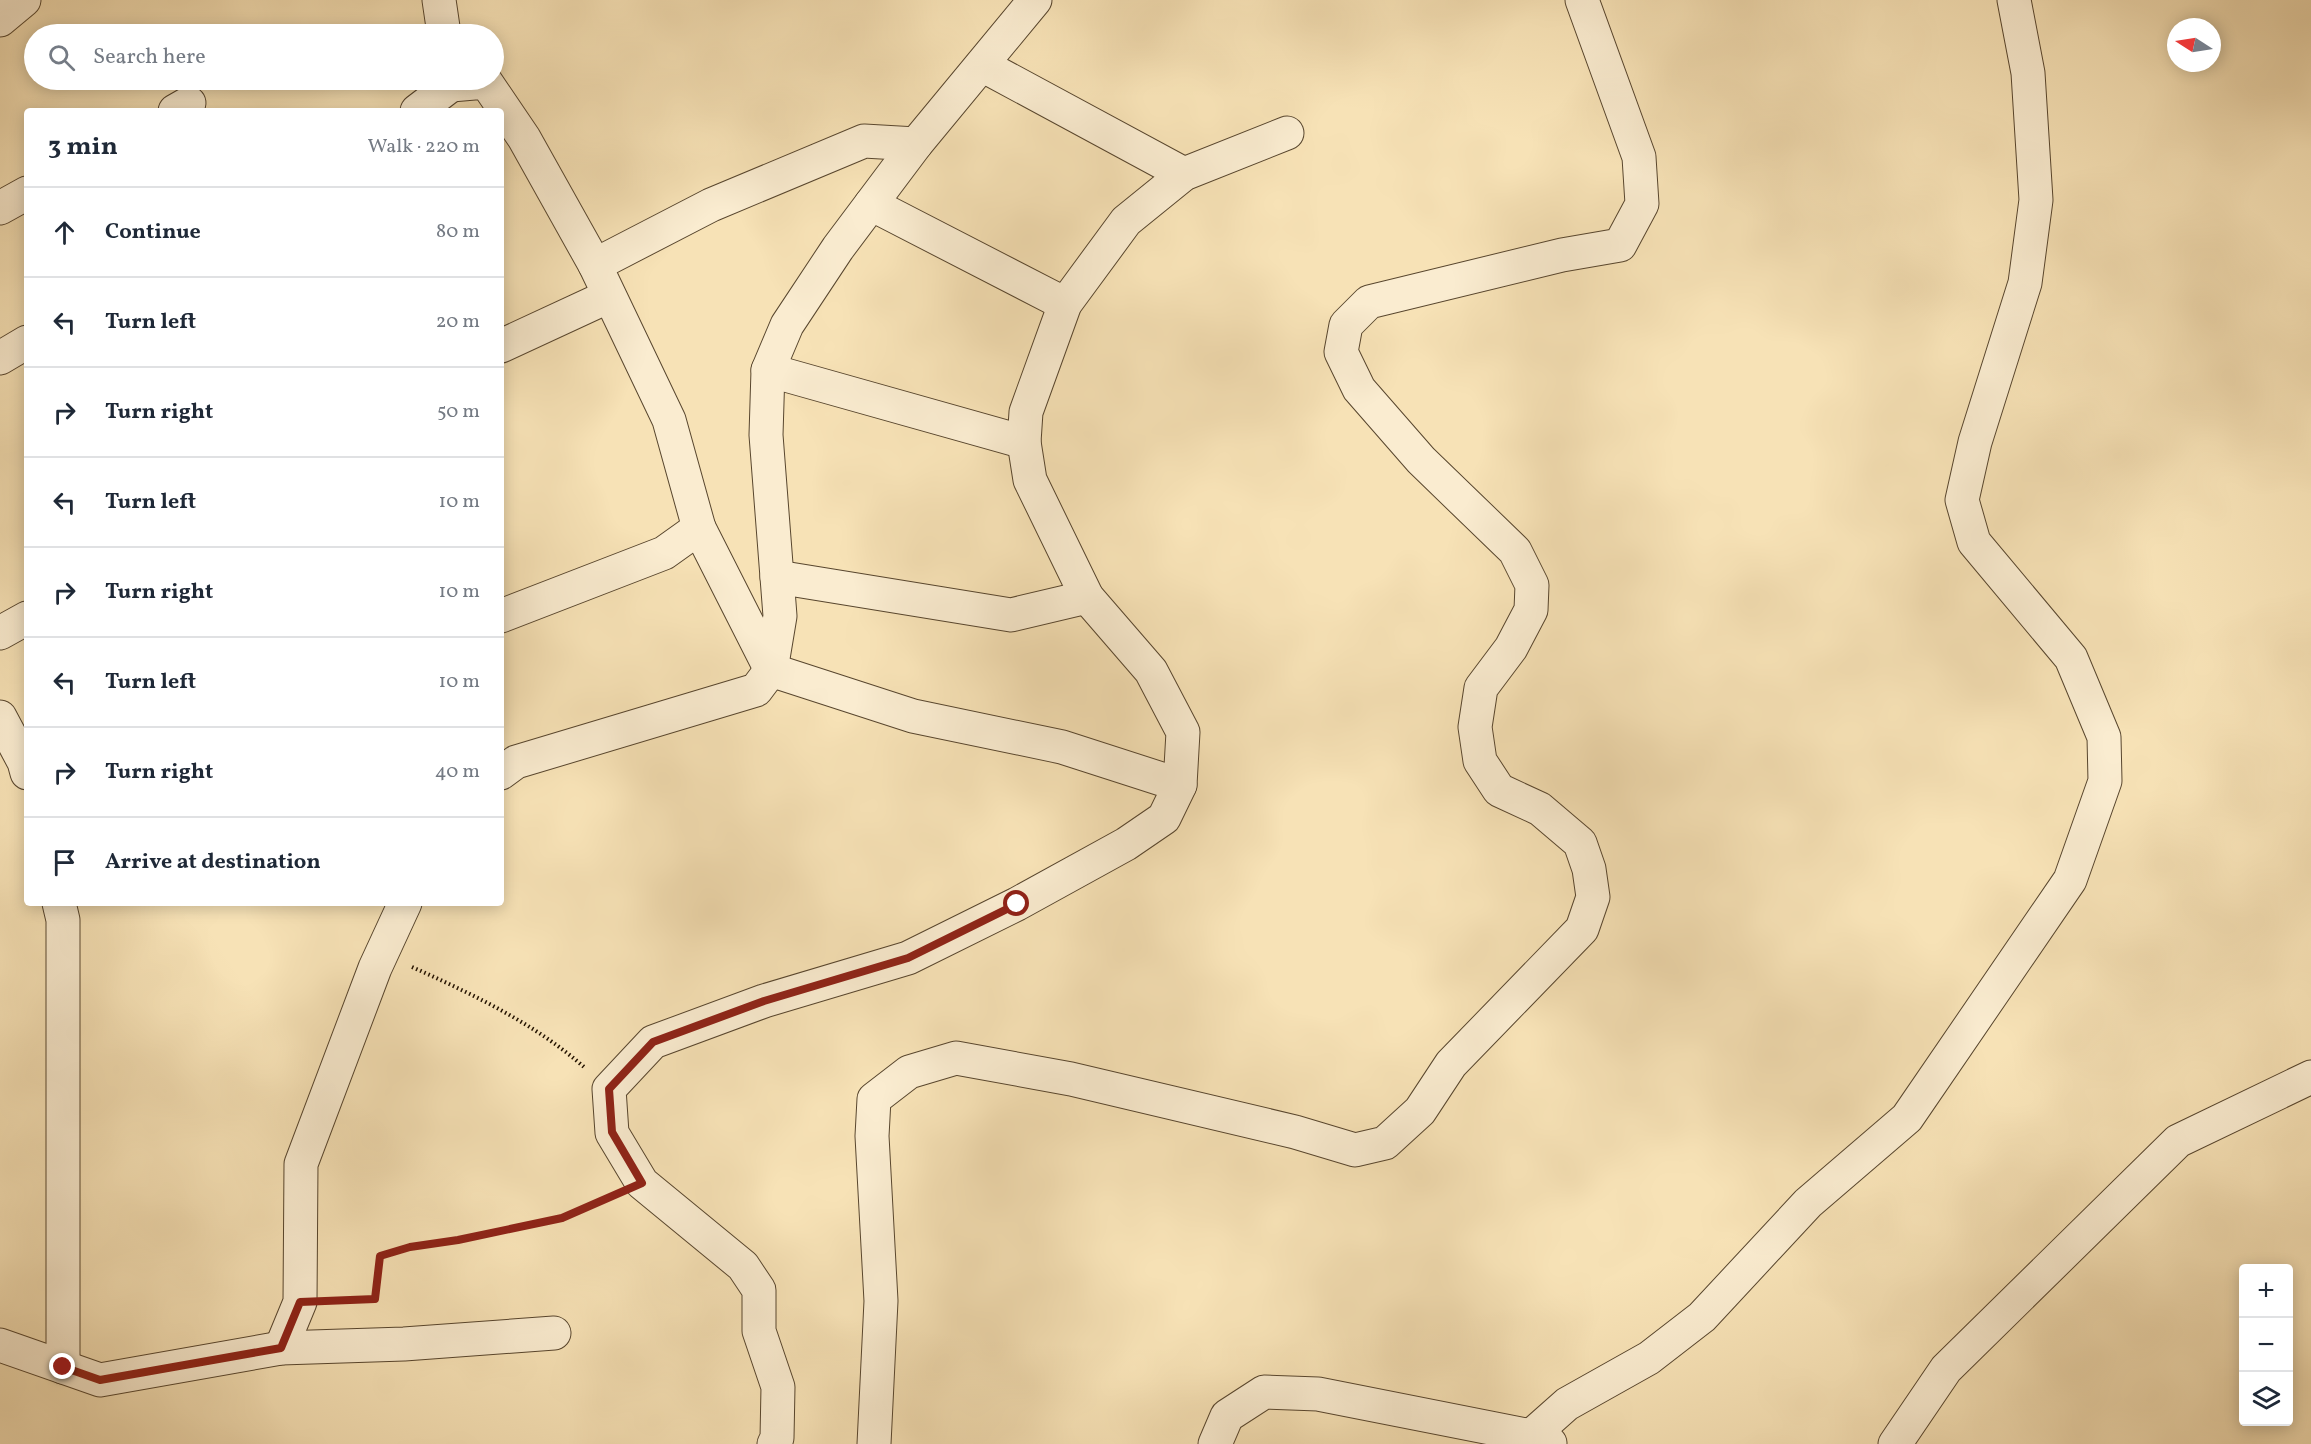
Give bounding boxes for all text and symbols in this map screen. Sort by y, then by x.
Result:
north arrow [2167,18,2221,72]
search box [24,24,504,90]
icon: search [45,41,78,74]
text: Search here [93,42,206,73]
text: 3 min [48,129,118,165]
text: Walk · 220 m [368,133,480,161]
icon: ahead [48,216,81,249]
text: Continue [105,217,201,248]
text: 80 m [436,218,480,246]
icon: left [48,306,81,339]
text: Turn left [105,307,196,338]
text: 20 m [436,308,480,336]
icon: right [48,396,81,429]
text: Turn right [105,397,213,428]
text: 50 m [437,398,480,426]
icon: left [48,486,81,519]
text: Turn left [105,487,196,518]
text: 10 m [439,488,480,516]
icon: right [48,576,81,609]
text: Turn right [105,577,213,608]
text: 10 m [439,578,480,606]
icon: left [48,666,81,699]
text: Turn left [105,667,196,698]
text: 10 m [439,668,480,696]
icon: right [48,756,81,789]
text: Turn right [105,757,213,788]
text: 40 m [435,758,480,786]
icon: arrive [48,846,81,879]
text: Arrive at destination [105,847,321,878]
route start [1003,890,1029,916]
map controls [2239,1264,2293,1426]
button: + [2239,1264,2293,1318]
button: − [2239,1318,2293,1372]
route end [49,1353,75,1379]
button: layers [2239,1372,2293,1426]

